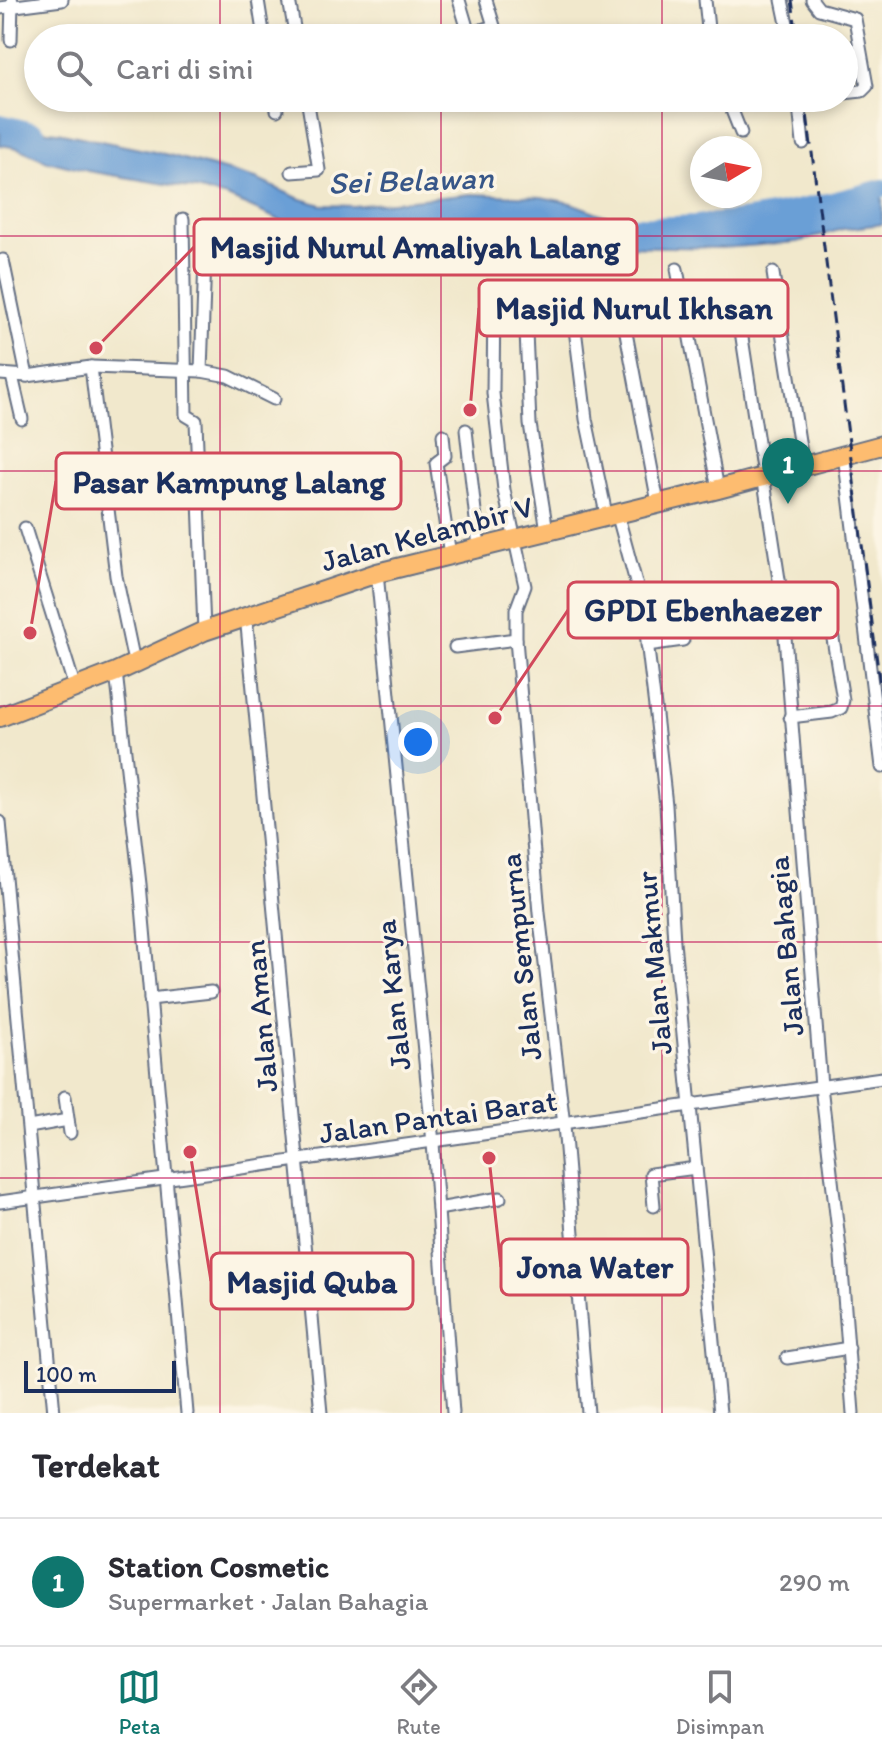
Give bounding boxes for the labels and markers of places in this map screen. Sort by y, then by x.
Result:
callout: Masjid Nurul Amaliyah Lalang [194,219,637,275]
callout: Masjid Nurul Ikhsan [479,280,788,336]
pin: 1 [762,438,814,504]
callout: Pasar Kampung Lalang [56,453,401,509]
callout: GPDI Ebenhaezer [568,582,838,638]
callout: Jona Water [501,1239,688,1295]
callout: Masjid Quba [211,1253,413,1309]

